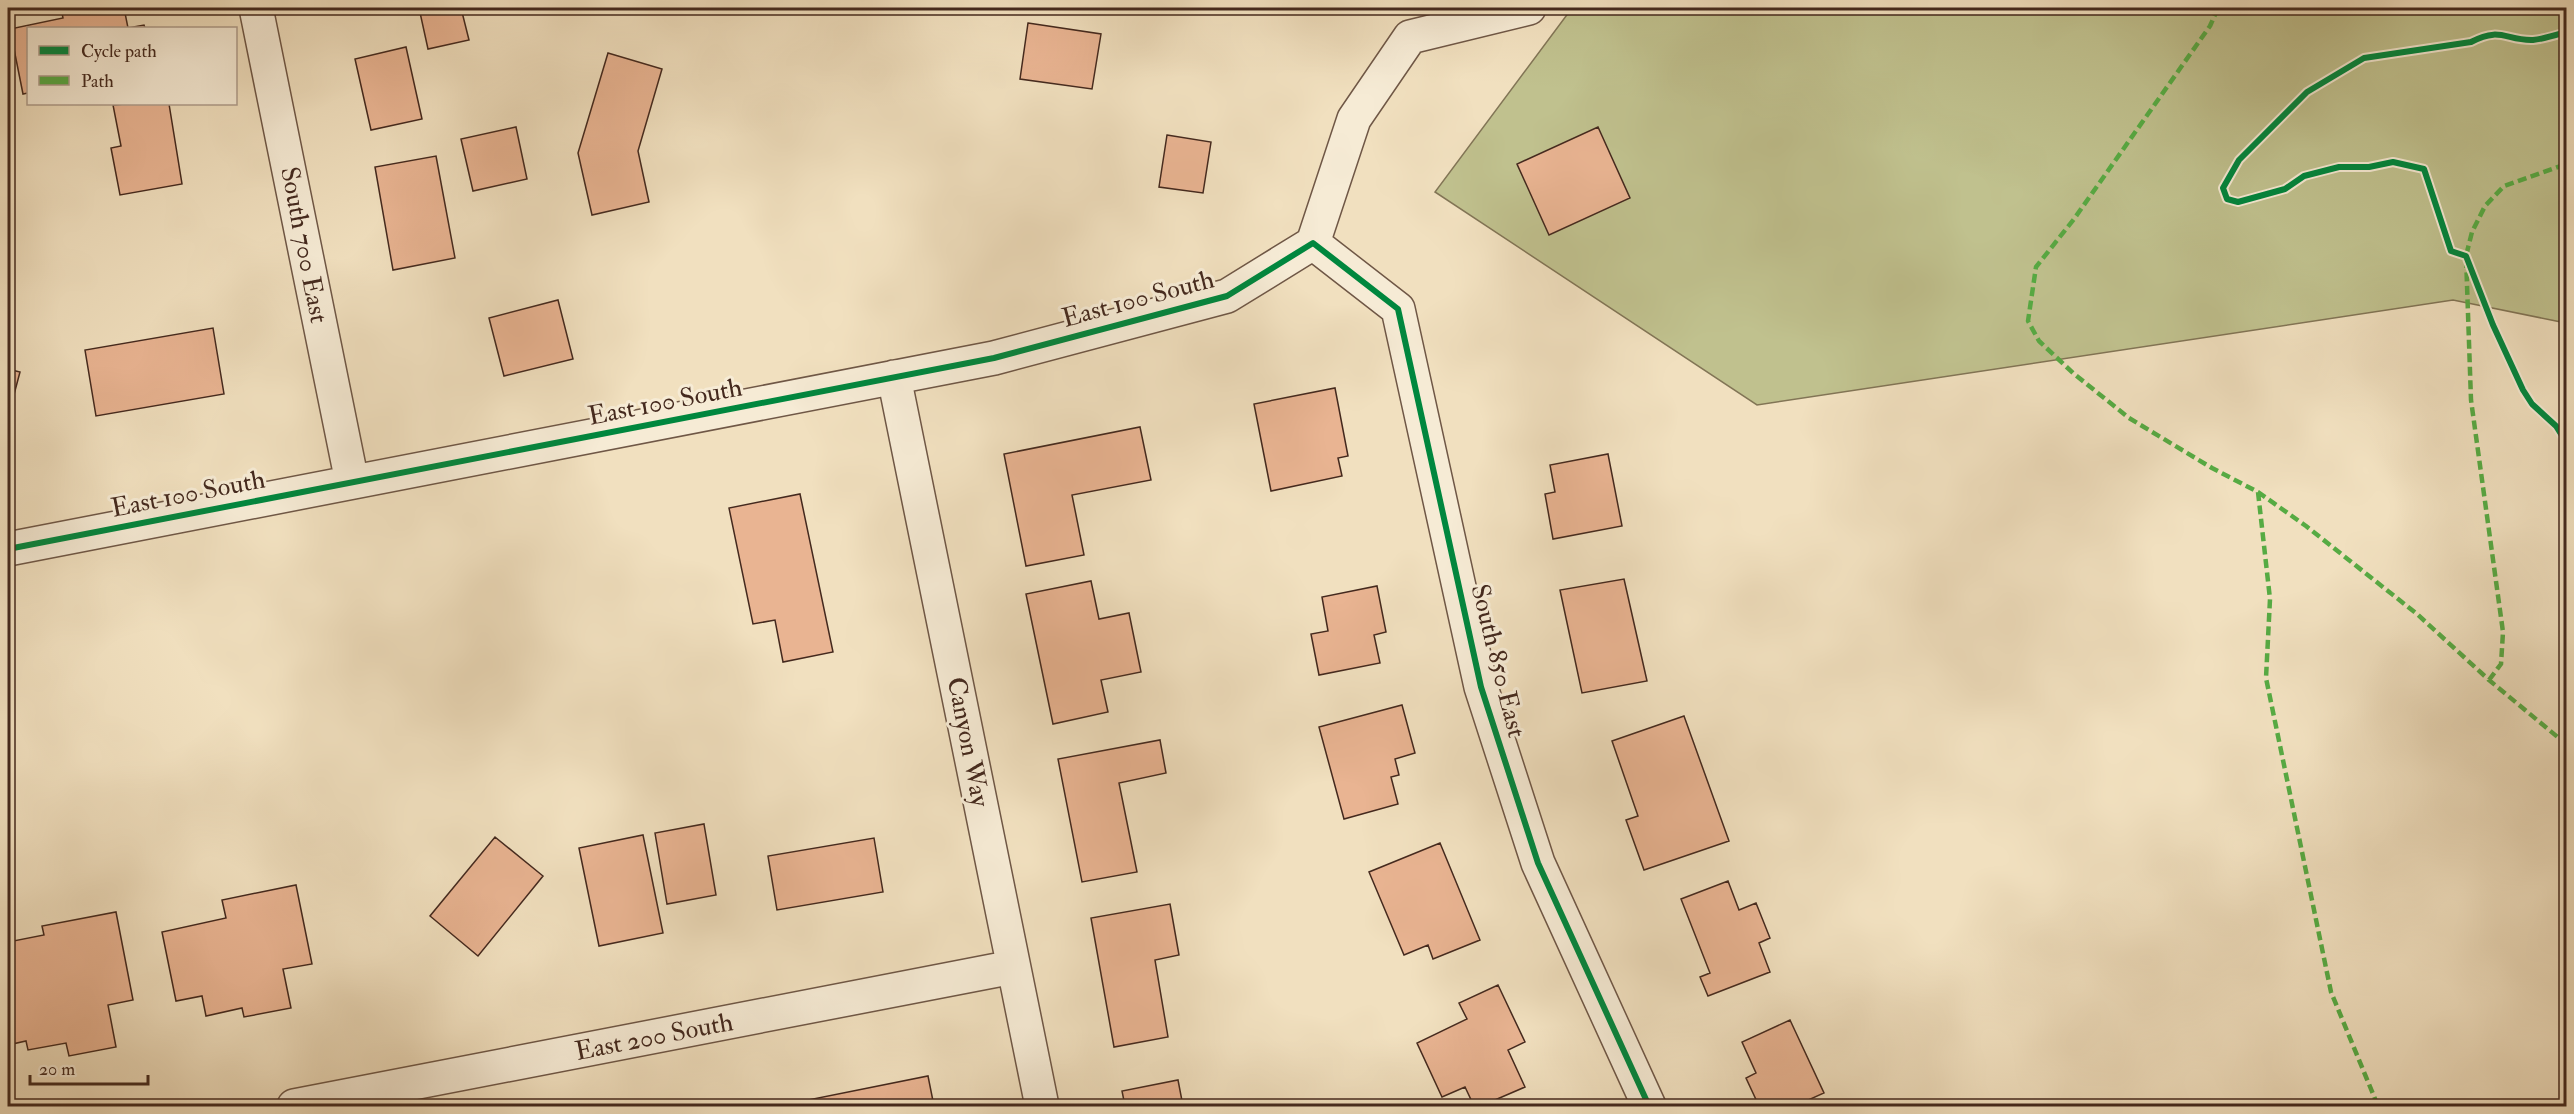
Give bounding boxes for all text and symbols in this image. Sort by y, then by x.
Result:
legend [27,27,237,105]
text: Cycle path [81,40,157,63]
text: Path [81,70,114,93]
street label: South 700 East [273,164,335,326]
street label: East 100 South [1059,263,1218,335]
street label: East 100 South [585,371,745,433]
street label: East 100 South [108,463,268,525]
street label: South 850 East [1464,581,1532,741]
street label: Canyon Way [940,674,996,810]
street label: East 200 South [572,1006,736,1068]
scale bar [30,1048,148,1086]
text: 20 m [39,1058,75,1081]

